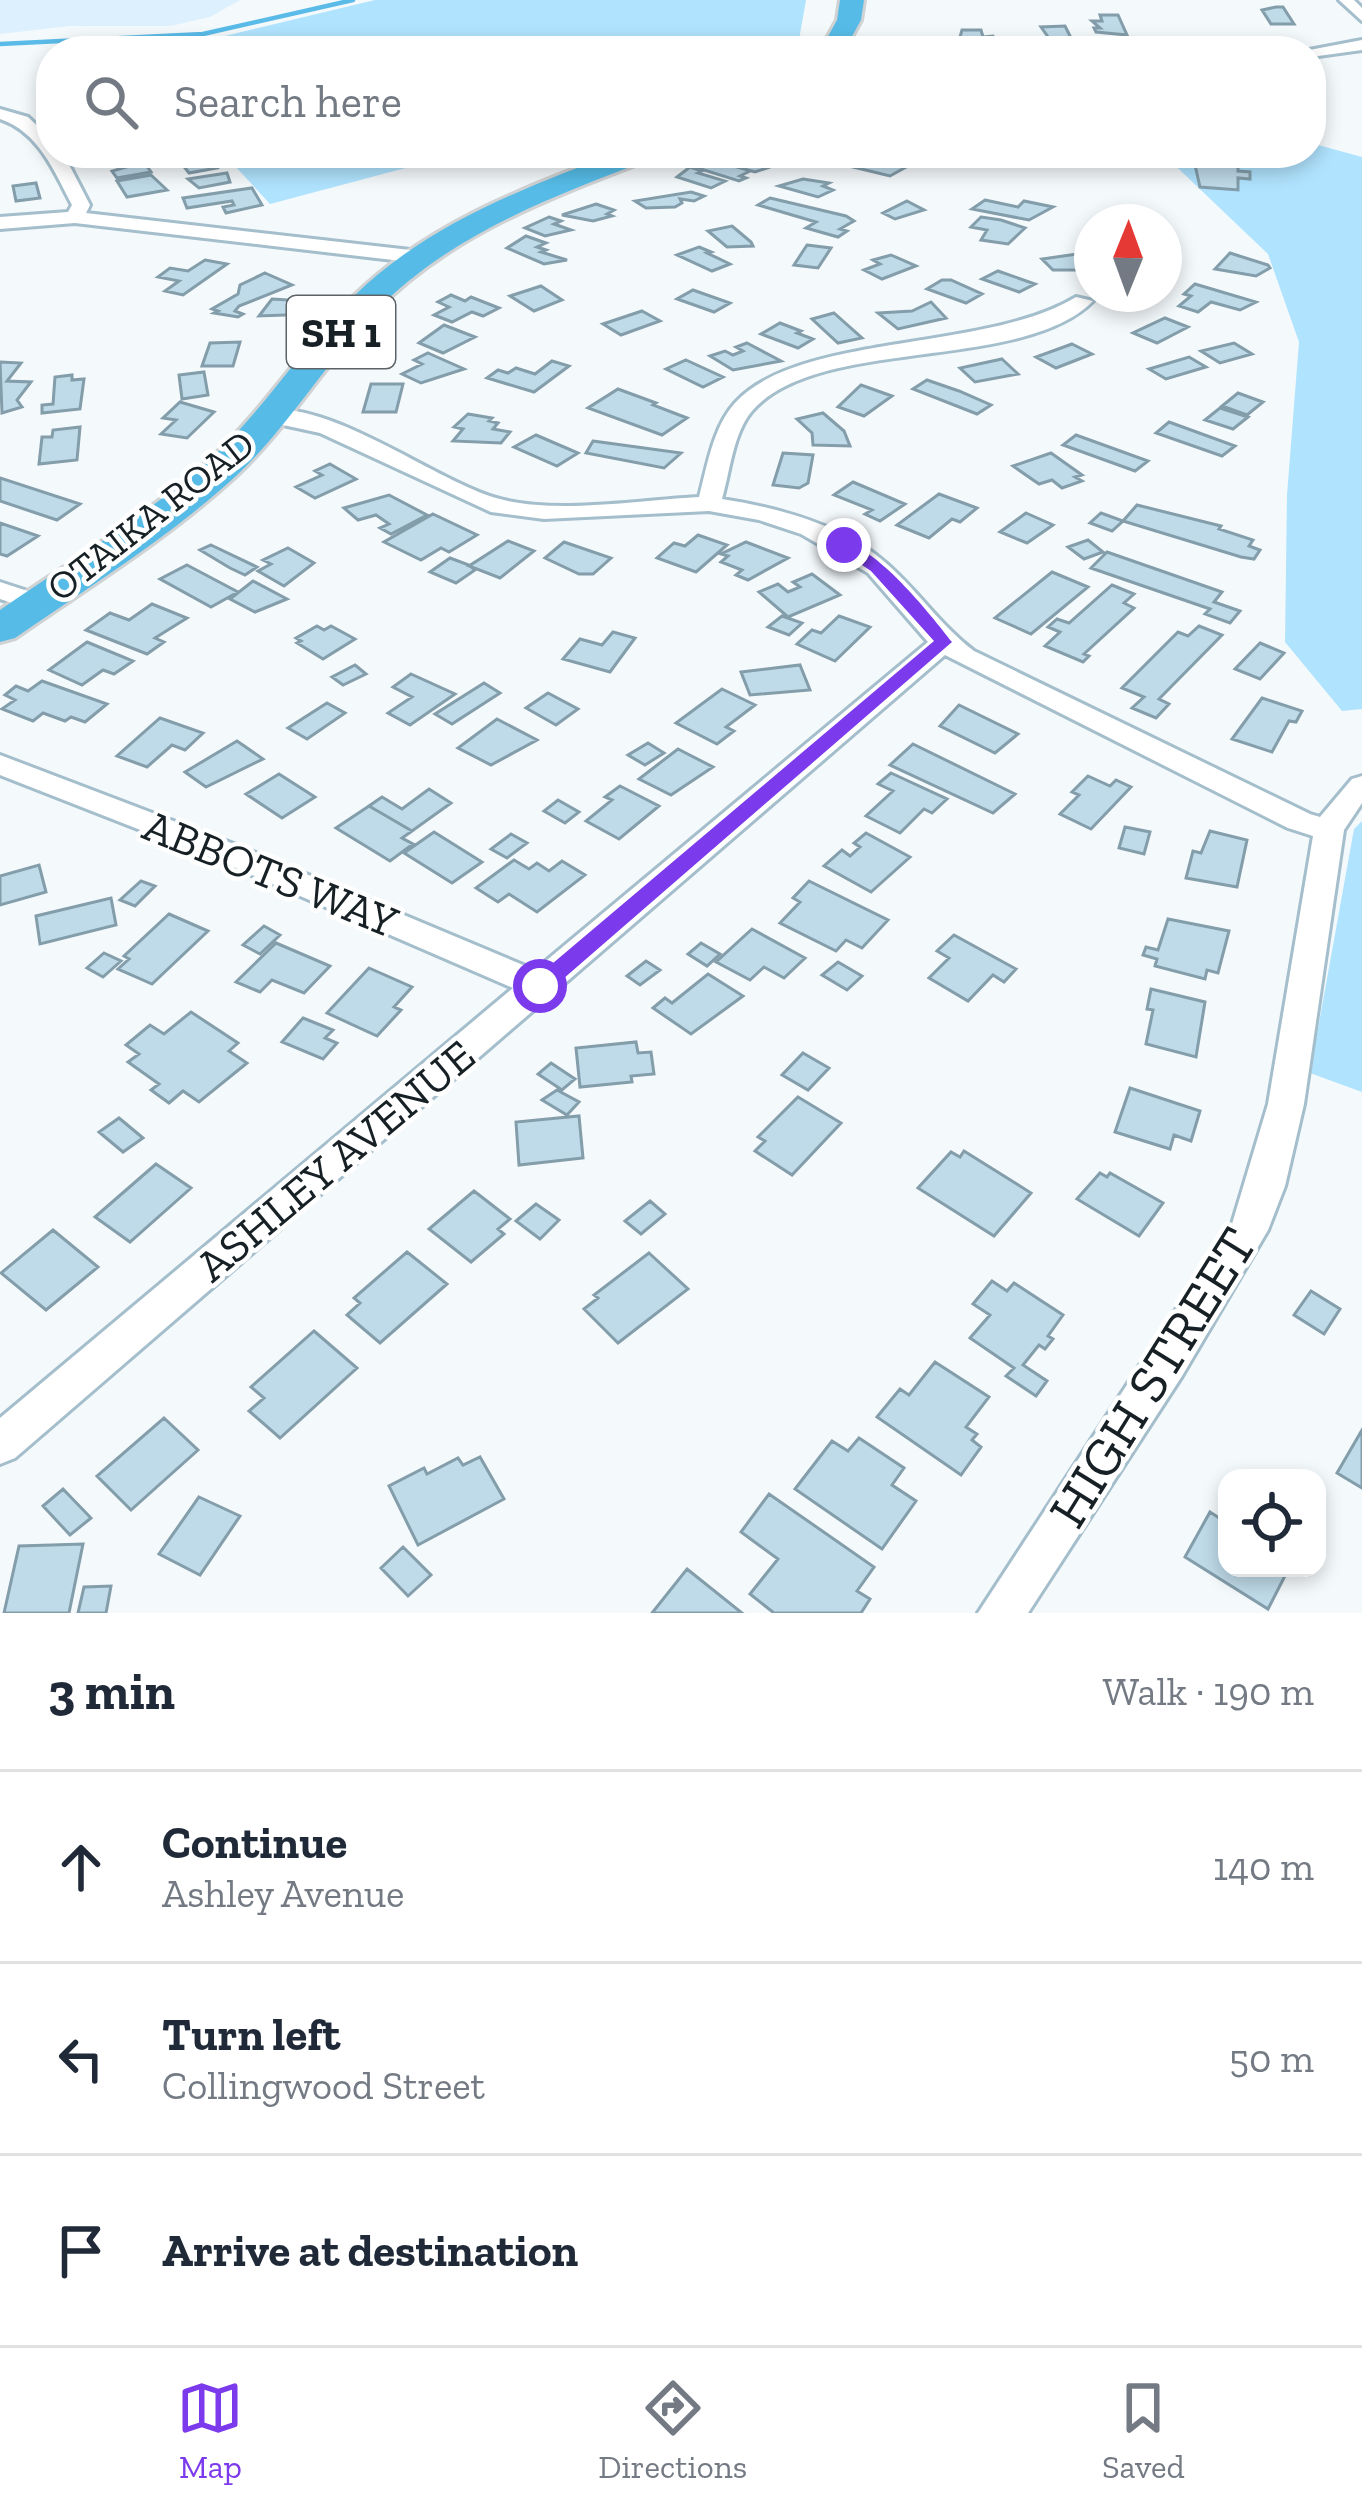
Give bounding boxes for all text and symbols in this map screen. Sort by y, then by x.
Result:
search box [36,36,1326,168]
icon: search [78,69,144,135]
text: Search here [174,75,402,129]
north arrow [1074,204,1182,312]
road number: SH 1 [287,296,395,368]
street label: OTAIKA ROAD [37,420,263,611]
route end [817,518,871,572]
street label: ABBOTS WAY [136,798,406,950]
route start [513,959,567,1013]
street label: ASHLEY AVENUE [185,1029,486,1293]
street label: HIGH STREET [1035,1216,1270,1539]
map controls [1218,1469,1326,1577]
button: locate [1218,1469,1326,1577]
text: 3 min [48,1661,175,1722]
text: Walk · 190 m [1103,1668,1314,1715]
text: Continue [162,1816,347,1870]
icon: ahead [48,1834,114,1900]
text: 140 m [1213,1843,1314,1890]
text: Ashley Avenue [162,1870,404,1917]
text: Turn left [162,2008,340,2062]
icon: left [48,2026,114,2092]
text: 50 m [1229,2035,1314,2082]
text: Collingwood Street [162,2062,485,2109]
icon: arrive [48,2218,114,2284]
text: Arrive at destination [162,2224,578,2278]
tab: Map [177,2375,243,2486]
tab: Directions [598,2375,747,2486]
tab: Saved [1102,2375,1185,2486]

